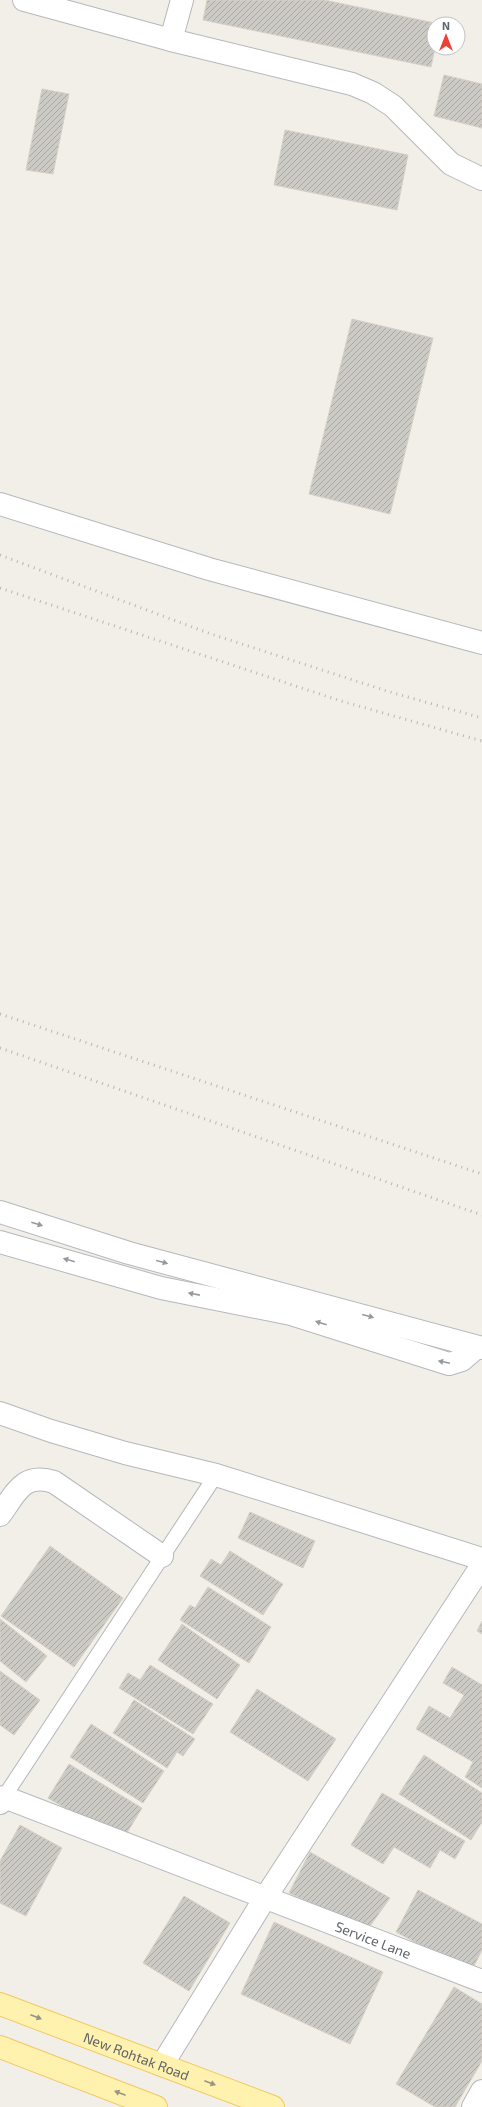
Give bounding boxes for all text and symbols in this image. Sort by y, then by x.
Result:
north arrow [426,16,466,56]
text: N [442,19,450,32]
one-way arrow [32,1221,44,1227]
one-way arrow [62,1257,74,1263]
one-way arrow [155,1259,168,1265]
one-way arrow [188,1291,200,1297]
one-way arrow [362,1314,375,1320]
one-way arrow [314,1320,326,1326]
one-way arrow [438,1359,451,1365]
street label: Service Lane [333,1917,414,1961]
one-way arrow [31,2015,43,2021]
street label: New Rohtak Road [81,2028,192,2083]
one-way arrow [205,2081,217,2087]
one-way arrow [113,2090,125,2096]

